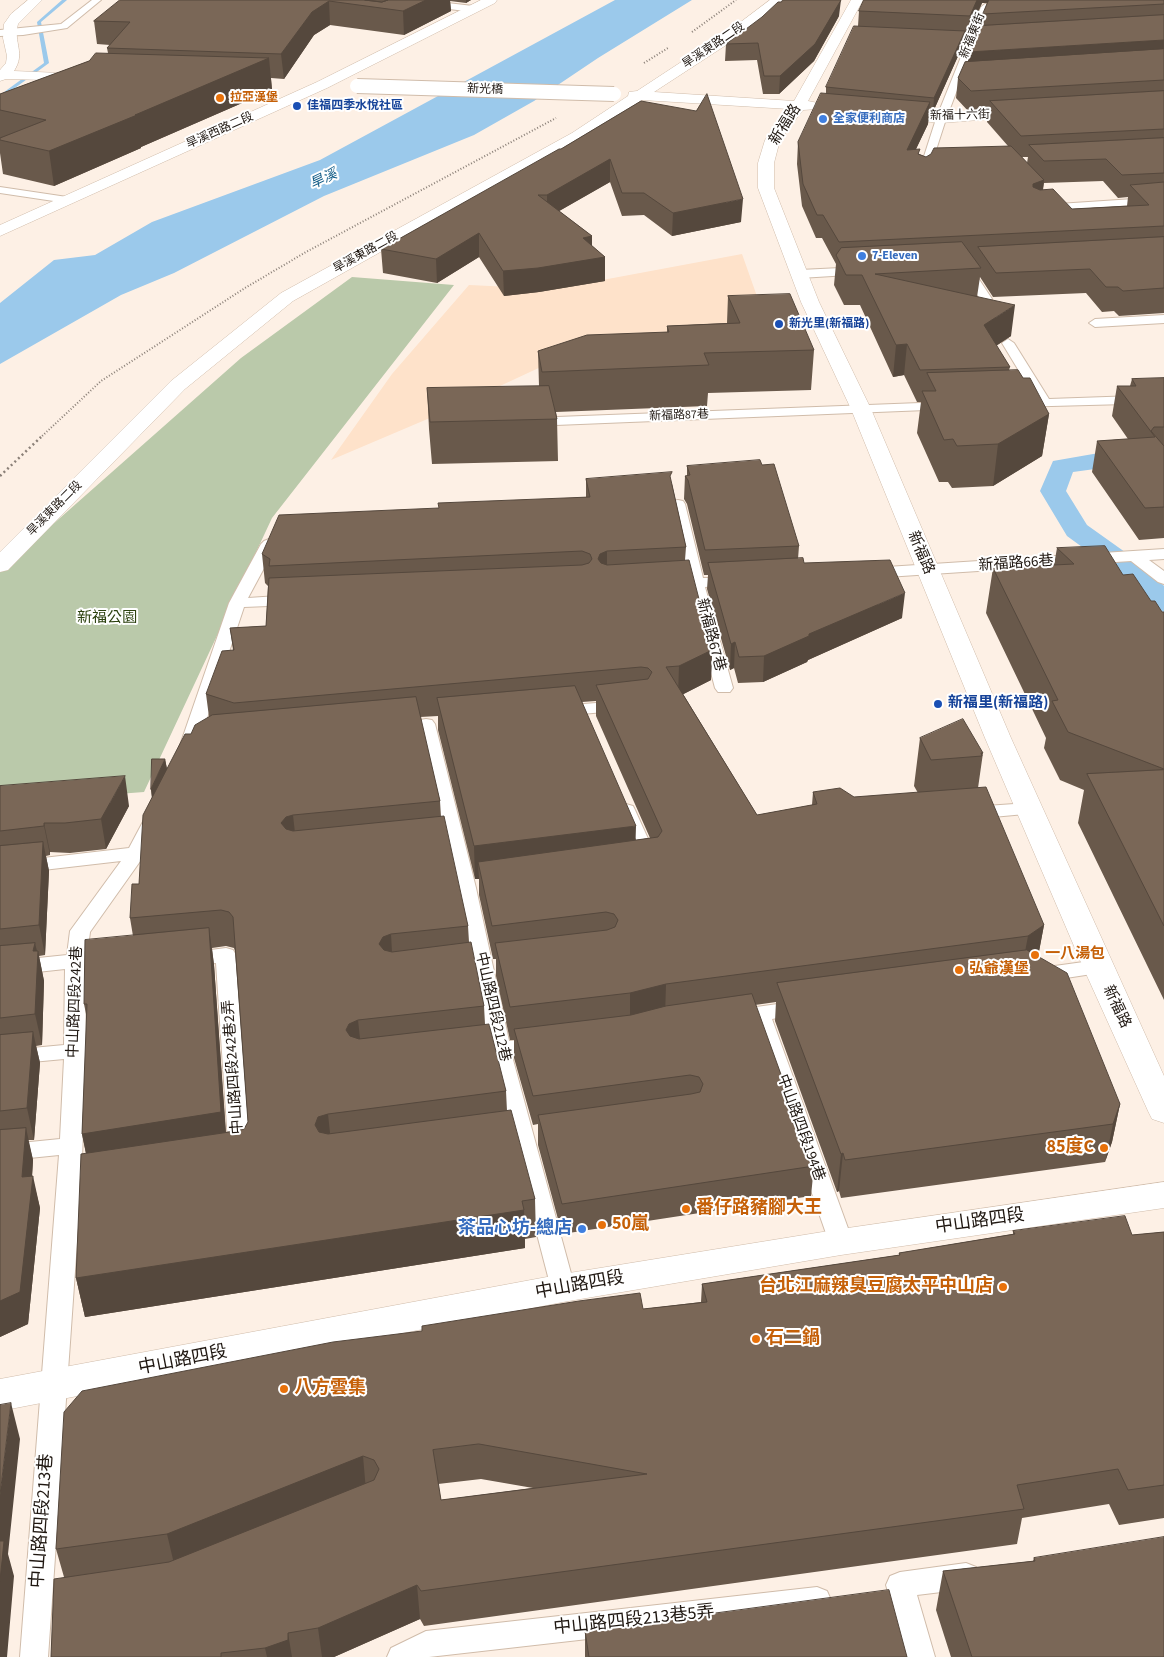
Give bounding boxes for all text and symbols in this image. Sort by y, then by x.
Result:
street label: 新福東街 [957,11,989,61]
street label: 旱溪東路二段 [680,20,748,72]
street label: 新光橋 [467,82,503,98]
place label: 拉亞漢堡 [230,91,278,105]
marker: 拉亞漢堡 [214,92,226,104]
place label: 佳福四季水悅社區 [307,99,403,113]
marker: 佳福四季水悅社區 [291,100,303,112]
street label: 新福路 [766,101,806,149]
street label: 新福十六街 [930,108,990,124]
street label: 旱溪西路二段 [184,110,256,152]
place label: 全家便利商店 [833,112,905,126]
marker: 全家便利商店 [817,113,829,125]
water label: 旱溪 [308,166,340,194]
street label: 旱溪東路二段 [331,229,401,277]
place label: 7-Eleven [872,249,918,263]
marker: 7-Eleven [856,250,868,262]
place label: 新光里(新福路) [789,317,869,331]
marker: 新光里(新福路) [773,318,785,330]
street label: 新福路87巷 [649,408,709,424]
street label: 旱溪東路二段 [24,478,86,540]
street label: 新福路 [903,529,937,577]
street label: 新福路66巷 [978,552,1054,576]
street label: 新福路67巷 [692,596,728,674]
park label: 新福公園 [77,610,137,628]
place label: 新福里(新福路) [948,695,1048,713]
marker: 新福里(新福路) [932,698,944,710]
street label: 中山路四段242巷 [65,946,87,1058]
place label: 一八湯包 [1045,946,1105,964]
marker: 一八湯包 [1029,949,1041,961]
street label: 中山路四段212巷 [471,950,513,1064]
place label: 弘爺漢堡 [969,961,1029,979]
marker: 弘爺漢堡 [953,964,965,976]
street label: 新福路 [1098,983,1134,1031]
street label: 中山路四段242巷2弄 [220,999,248,1135]
street label: 中山路四段194巷 [772,1072,828,1184]
place label: 85度C [1047,1137,1094,1159]
marker: 85度C [1098,1142,1110,1154]
place label: 番仔路豬腳大王 [696,1198,822,1220]
marker: 番仔路豬腳大王 [680,1203,692,1215]
street label: 中山路四段 [934,1205,1026,1239]
place label: 50嵐 [612,1214,649,1236]
place label: 茶品心坊-總店 [458,1218,572,1240]
marker: 50嵐 [596,1219,608,1231]
marker: 茶品心坊-總店 [576,1223,588,1235]
street label: 中山路四段 [534,1268,626,1304]
place label: 台北江麻辣臭豆腐太平中山店 [759,1276,993,1298]
marker: 台北江麻辣臭豆腐太平中山店 [997,1281,1009,1293]
place label: 石二鍋 [766,1328,820,1350]
marker: 石二鍋 [750,1333,762,1345]
street label: 中山路四段 [137,1342,229,1380]
place label: 八方雲集 [294,1378,366,1400]
marker: 八方雲集 [278,1383,290,1395]
street label: 中山路四段213巷 [28,1453,58,1589]
street label: 中山路四段213巷5弄 [552,1602,716,1640]

